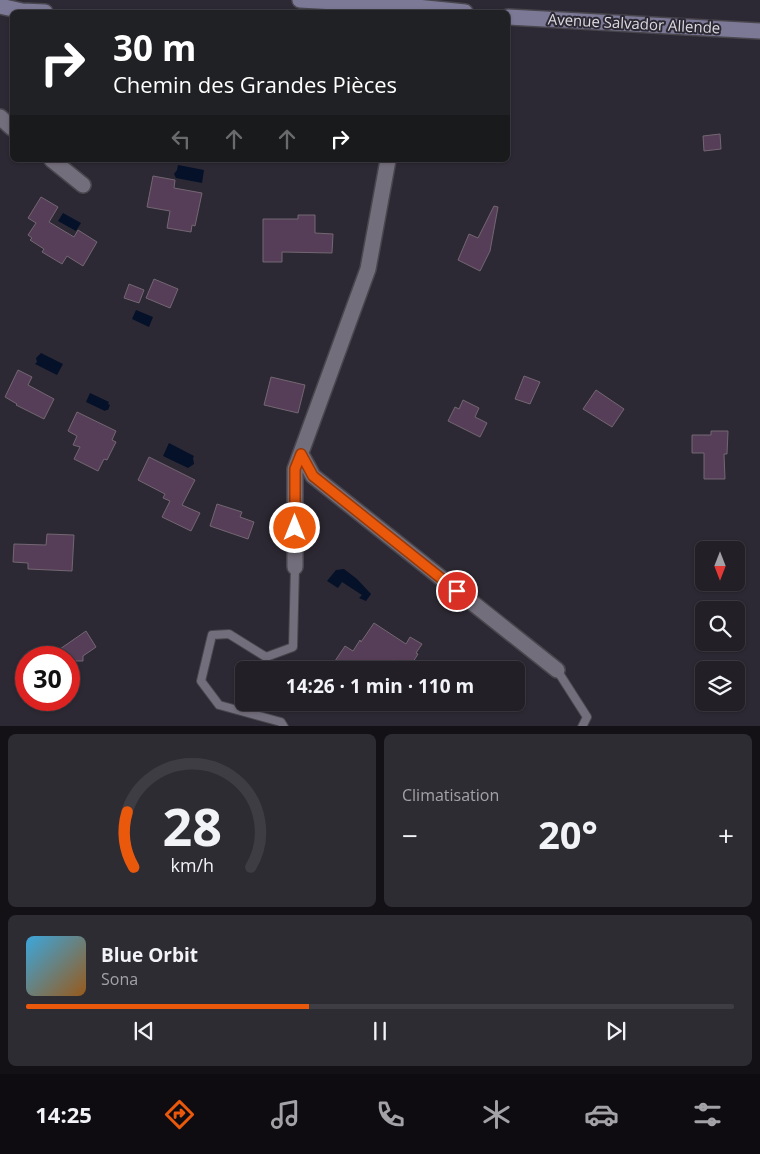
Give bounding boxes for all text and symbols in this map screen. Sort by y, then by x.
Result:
street label: Avenue Salvador Allende [547,8,721,38]
text: 30 m [113,24,196,71]
icon: right [30,30,95,95]
text: Chemin des Grandes Pièces [113,69,397,99]
icon: left [167,125,195,153]
icon: ahead [220,125,248,153]
icon: ahead [273,125,301,153]
icon: right [326,125,354,153]
position arrow [268,501,320,553]
north arrow [695,541,745,591]
map controls [695,541,745,711]
pin [436,570,478,612]
icon: arrive [443,577,471,605]
button: search [695,601,745,651]
speed limit sign: 30 [15,646,80,711]
button: layers [695,661,745,711]
text: 14:26 · 1 min · 110 m [286,673,474,699]
text: Climatisation [402,784,499,806]
text: 28 [162,790,222,861]
text: 20° [538,808,598,860]
text: − [402,816,418,854]
text: + [718,816,734,854]
text: km/h [170,853,214,877]
text: Blue Orbit [101,942,198,968]
text: Sona [101,968,138,990]
icon: previous [130,1017,158,1045]
icon: pause [366,1017,394,1045]
icon: next [602,1017,630,1045]
icon: directions [162,1097,197,1132]
icon: music [268,1097,303,1132]
icon: phone [373,1097,408,1132]
icon: climate [479,1097,514,1132]
icon: car [584,1097,619,1132]
icon: filters [690,1097,725,1132]
text: 14:25 [35,1099,92,1129]

